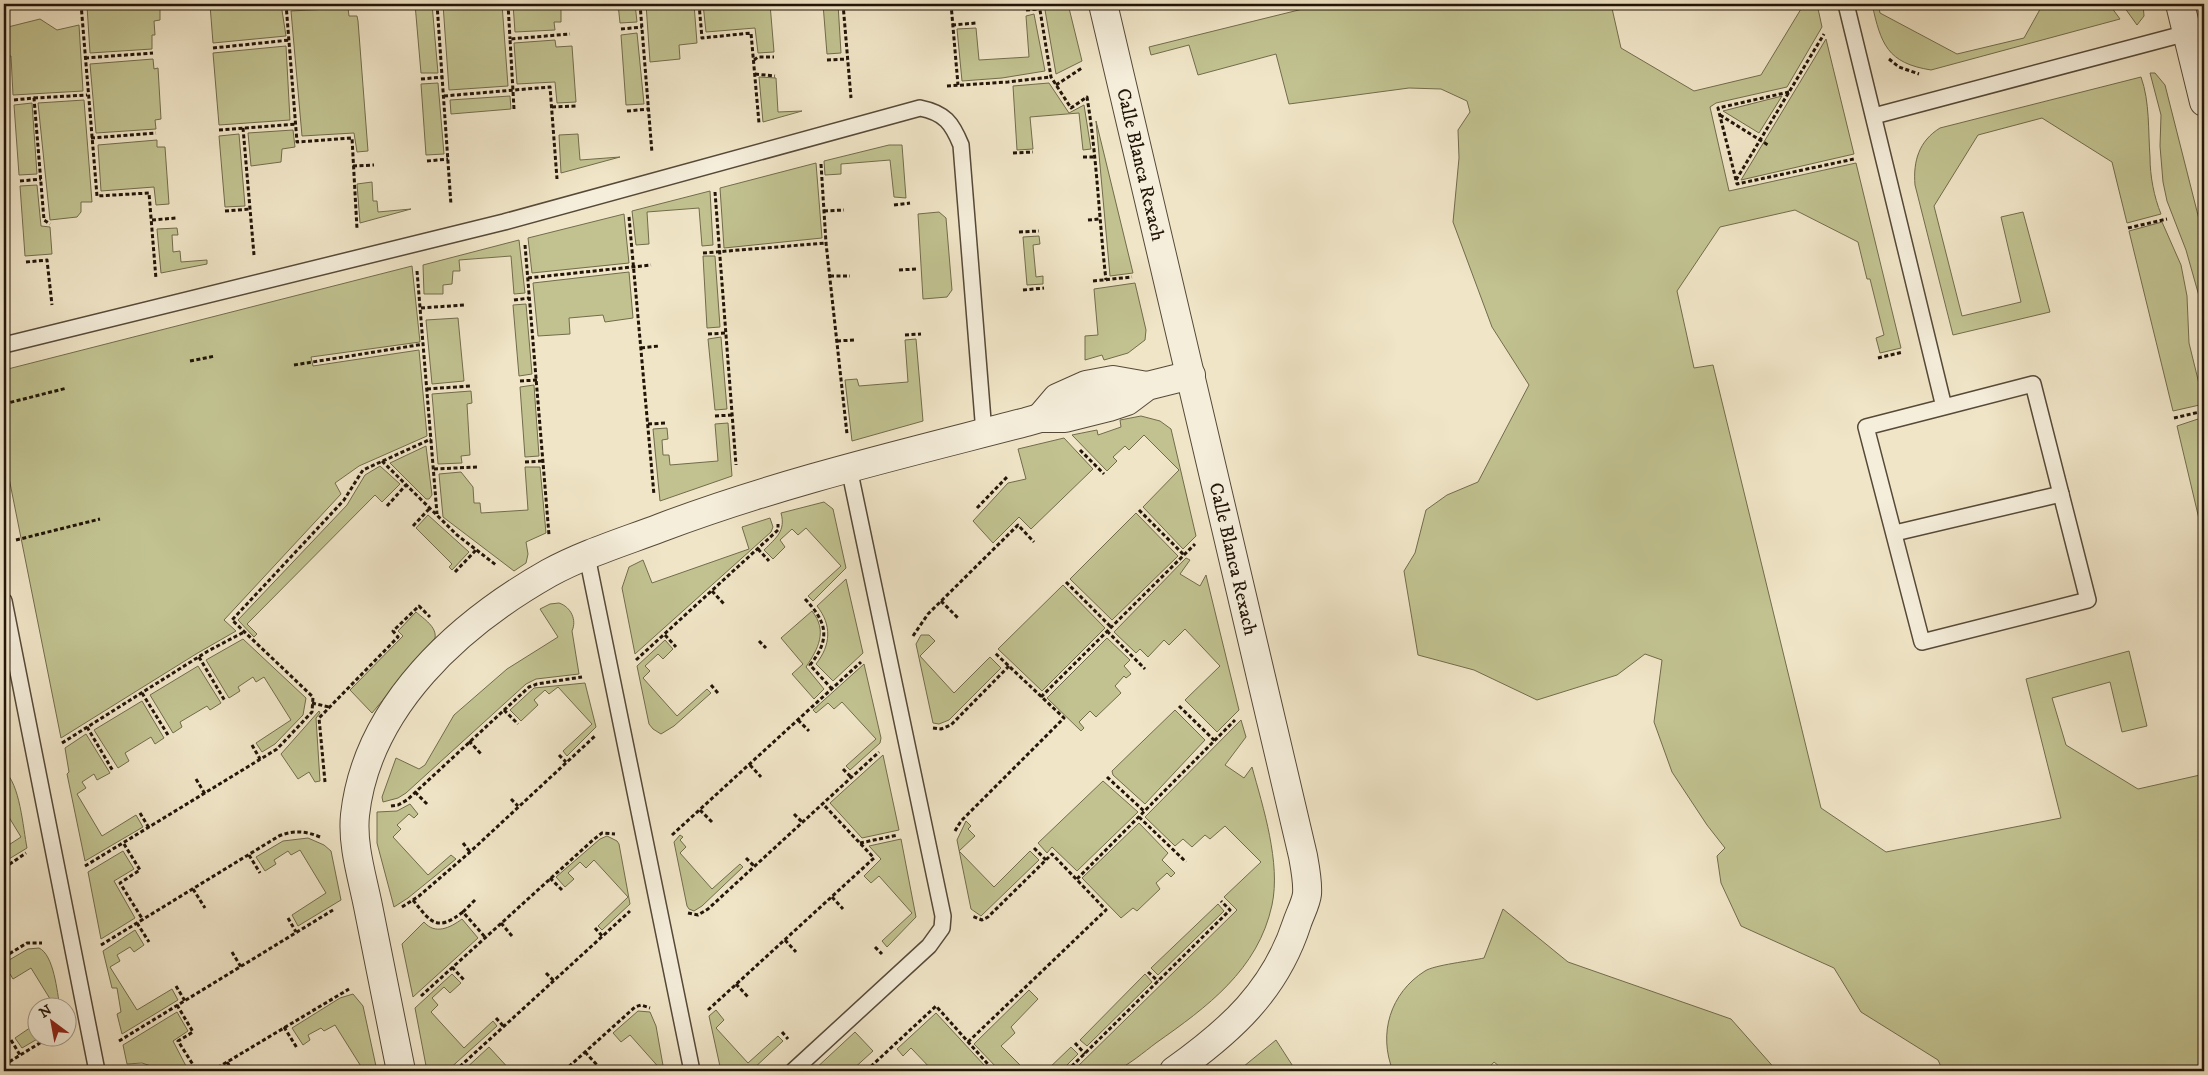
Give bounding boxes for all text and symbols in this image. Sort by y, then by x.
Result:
street label: Calle Blanca Rexach [1112,86,1170,243]
street label: Calle Blanca Rexach [1204,480,1262,638]
north arrow [28,998,78,1048]
text: N [36,1001,56,1023]

